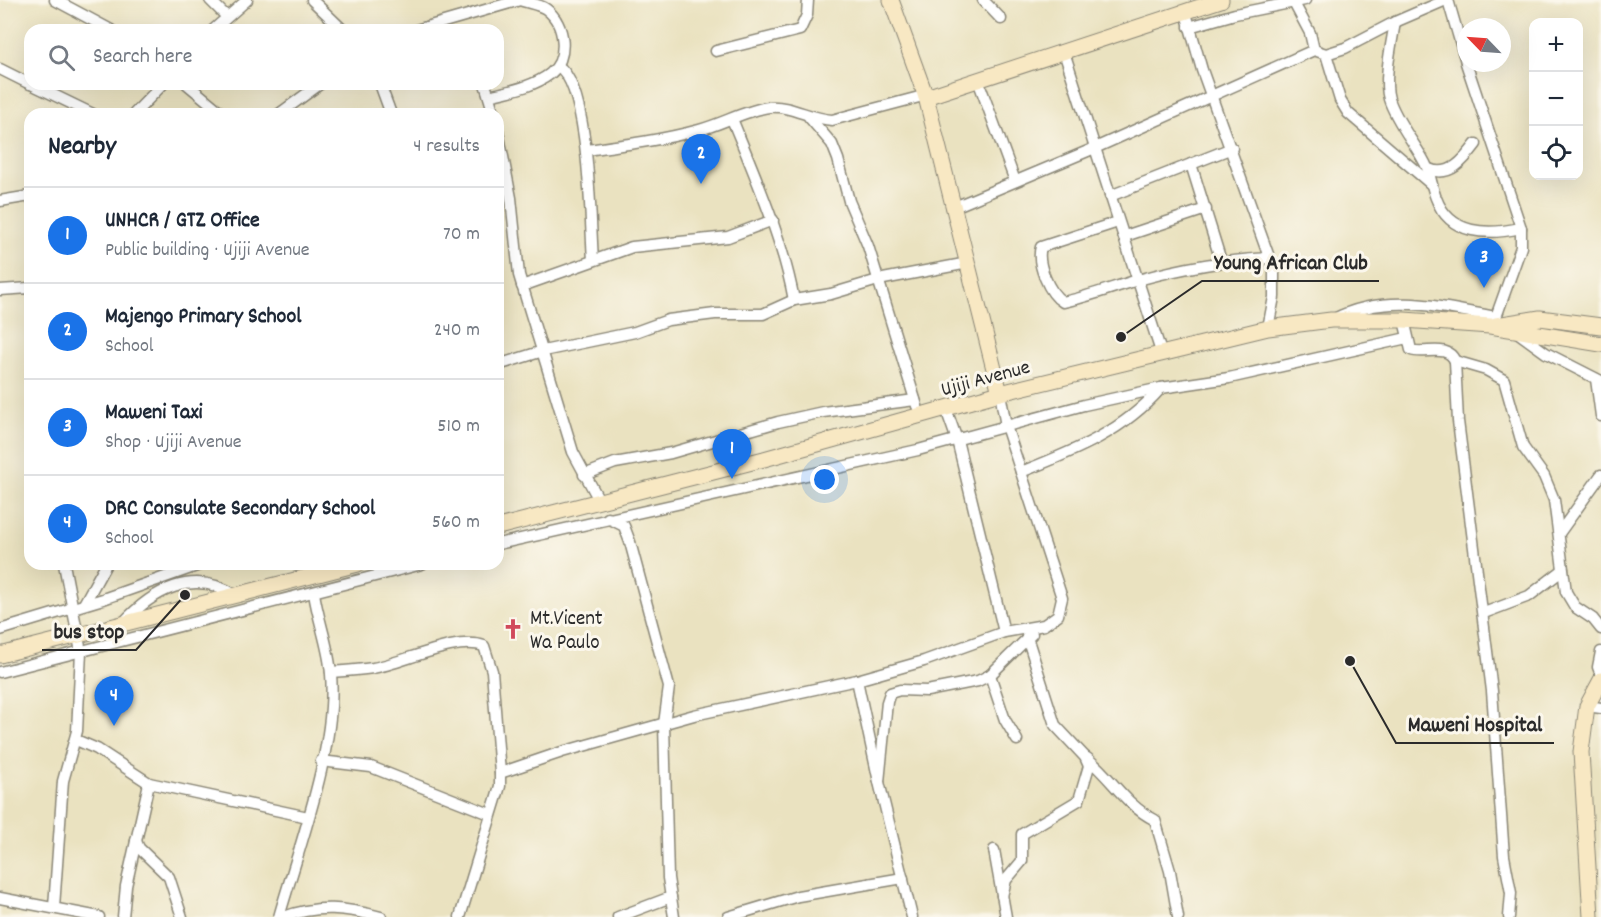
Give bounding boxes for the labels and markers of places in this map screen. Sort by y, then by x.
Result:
pin: 2 [682,134,720,184]
pin: 3 [1464,238,1504,288]
callout: Young African Club [1202,241,1379,281]
pin: 1 [712,430,752,479]
place label: Mt.Vicent Wa Paulo [530,605,603,659]
callout: bus stop [42,610,136,650]
church icon: Mt.Vicent Wa Paulo [501,617,525,641]
pin: 4 [94,676,134,726]
callout: Maweni Hospital [1396,703,1554,743]

